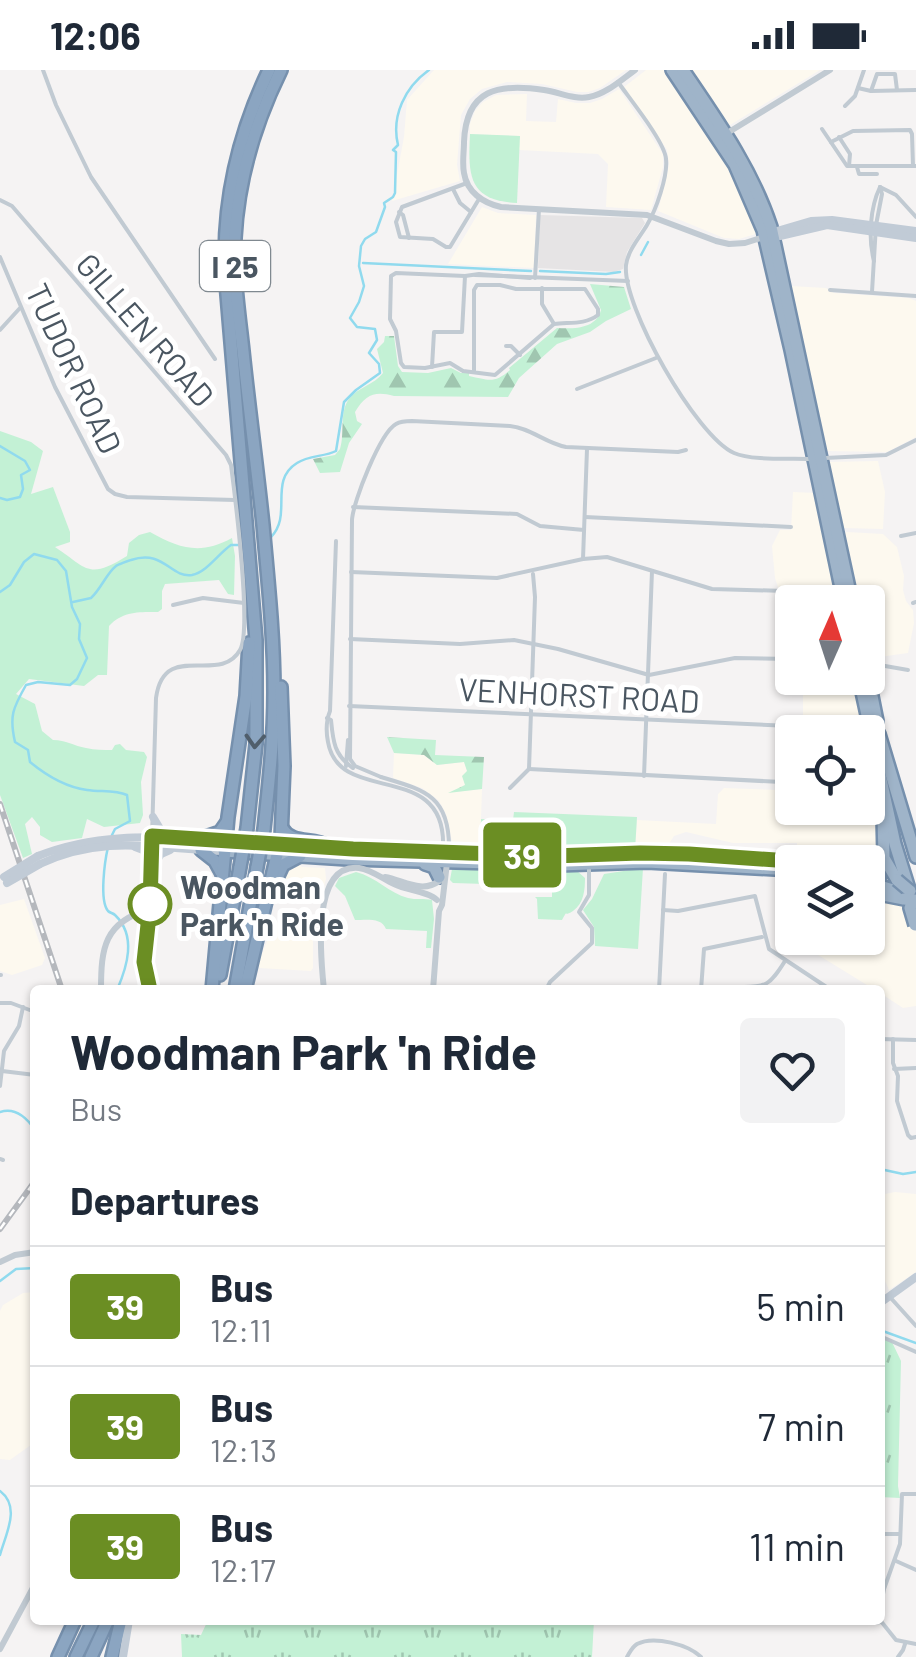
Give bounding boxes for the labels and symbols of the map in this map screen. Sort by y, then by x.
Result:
road number: I 25 [200,241,270,291]
street label: GILLEN ROAD [69,245,223,413]
street label: TUDOR ROAD [19,277,131,459]
north arrow [775,585,885,695]
street label: VENHORST ROAD [458,669,700,719]
one-way arrow [245,733,266,749]
line badge: 39 [477,822,567,888]
place label: Woodman Park 'n Ride [180,867,344,942]
marker: Woodman Park 'n Ride [129,883,171,925]

